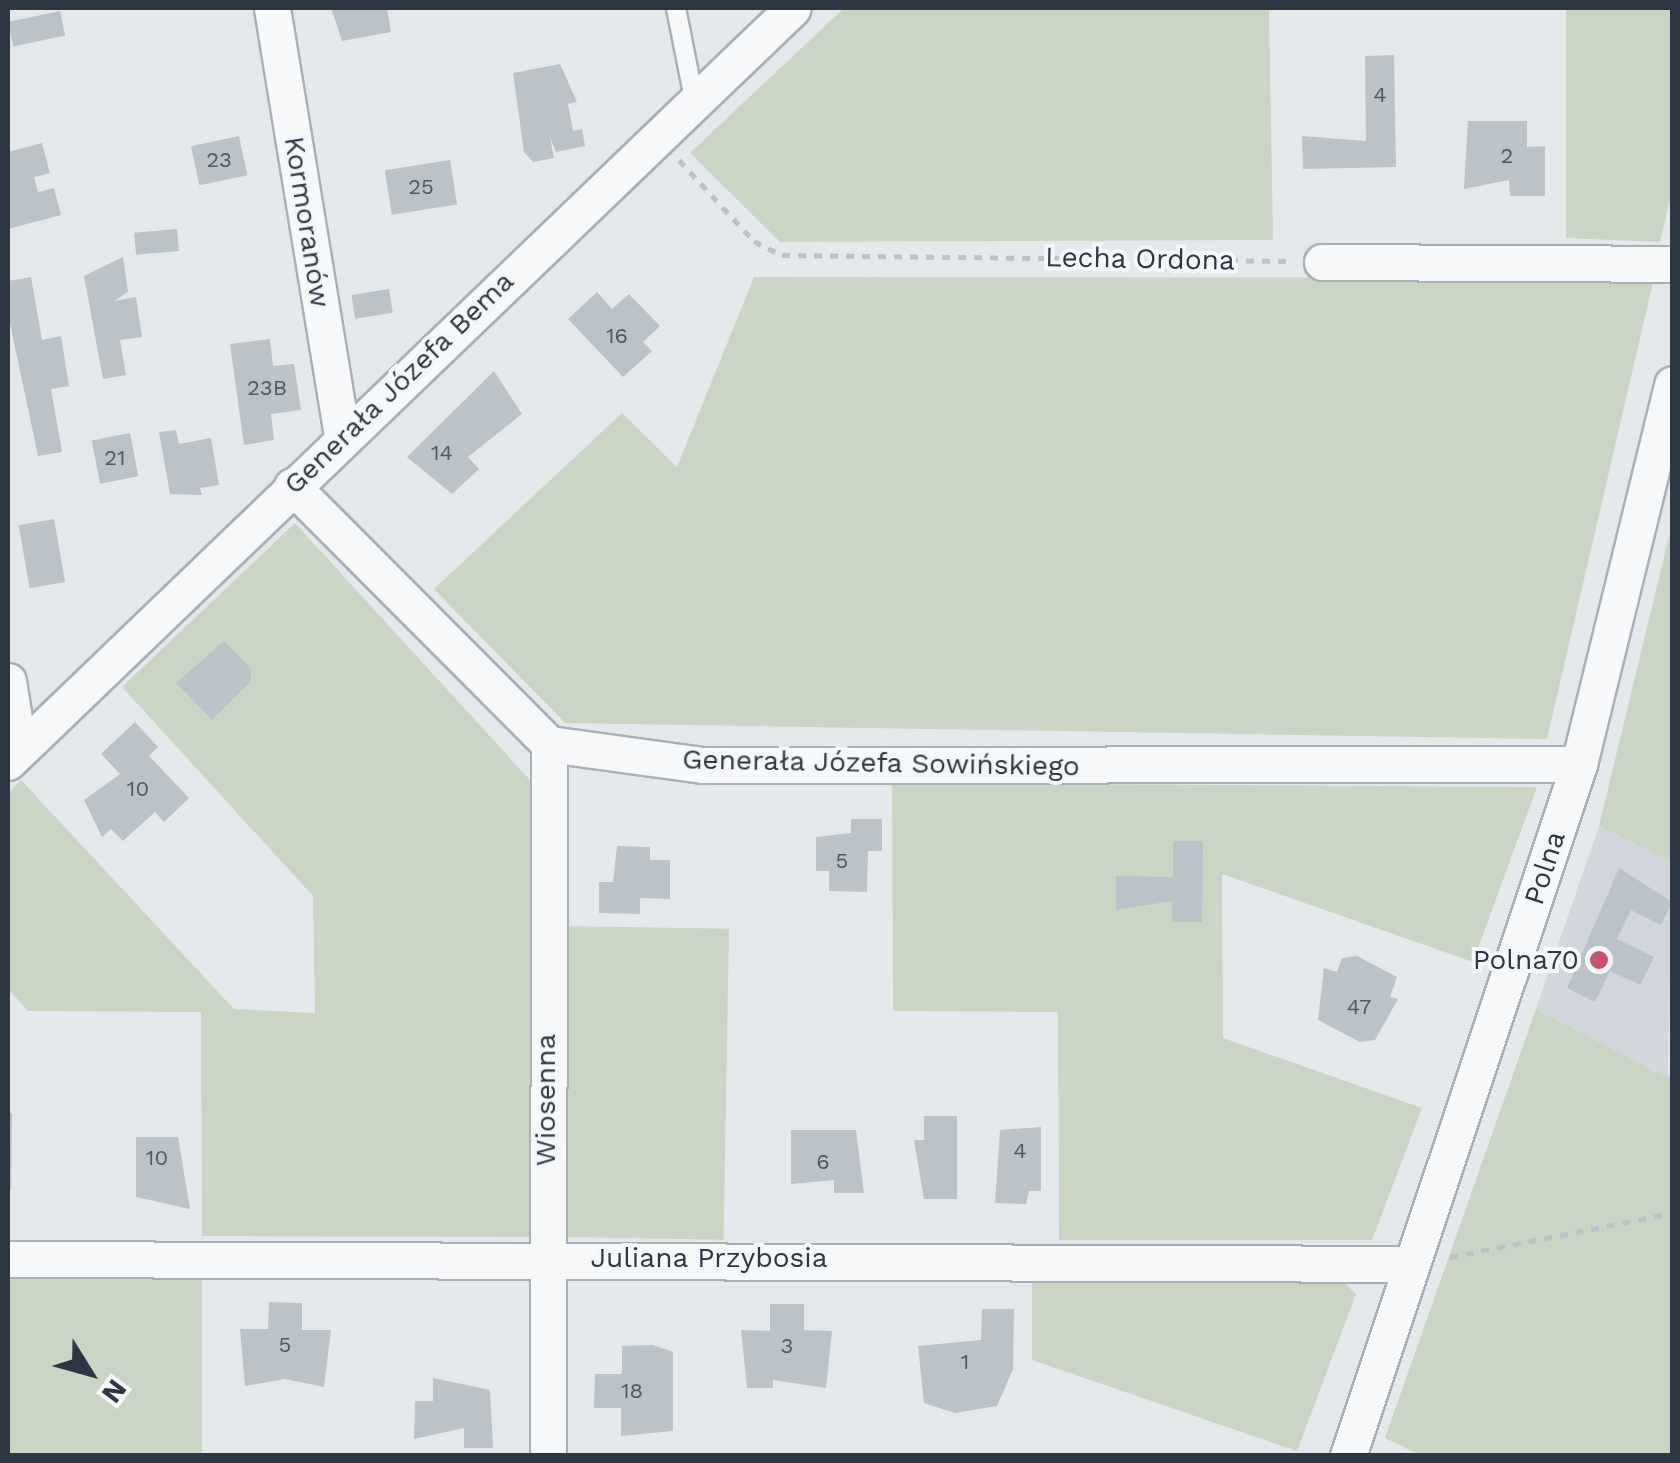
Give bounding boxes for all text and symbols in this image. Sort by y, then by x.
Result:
house number: 4 [1373,82,1387,108]
street label: Kormoranów [277,134,337,310]
house number: 2 [1501,143,1513,169]
house number: 23 [206,147,232,173]
house number: 25 [408,174,434,200]
street label: Lecha Ordona [1045,241,1235,277]
street label: Generała Józefa Bema [277,264,521,502]
house number: 16 [606,323,628,349]
house number: 23B [247,375,287,401]
house number: 14 [431,440,453,466]
house number: 21 [104,445,126,471]
street label: Generała Józefa Sowińskiego [681,743,1081,783]
house number: 10 [127,776,149,802]
street label: Polna [1517,827,1573,909]
house number: 5 [836,848,848,874]
place label: Polna70 [1473,943,1579,977]
marker: Polna70 [1588,949,1610,971]
house number: 47 [1347,994,1371,1020]
street label: Wiosenna [529,1034,563,1166]
house number: 4 [1013,1138,1027,1164]
house number: 10 [146,1145,168,1171]
house number: 6 [816,1149,830,1175]
street label: Juliana Przybosia [590,1241,828,1275]
north arrow [40,1323,140,1423]
house number: 5 [279,1332,291,1358]
house number: 3 [781,1333,793,1359]
house number: 1 [961,1349,969,1375]
text: N [95,1373,134,1410]
house number: 18 [621,1378,643,1404]

